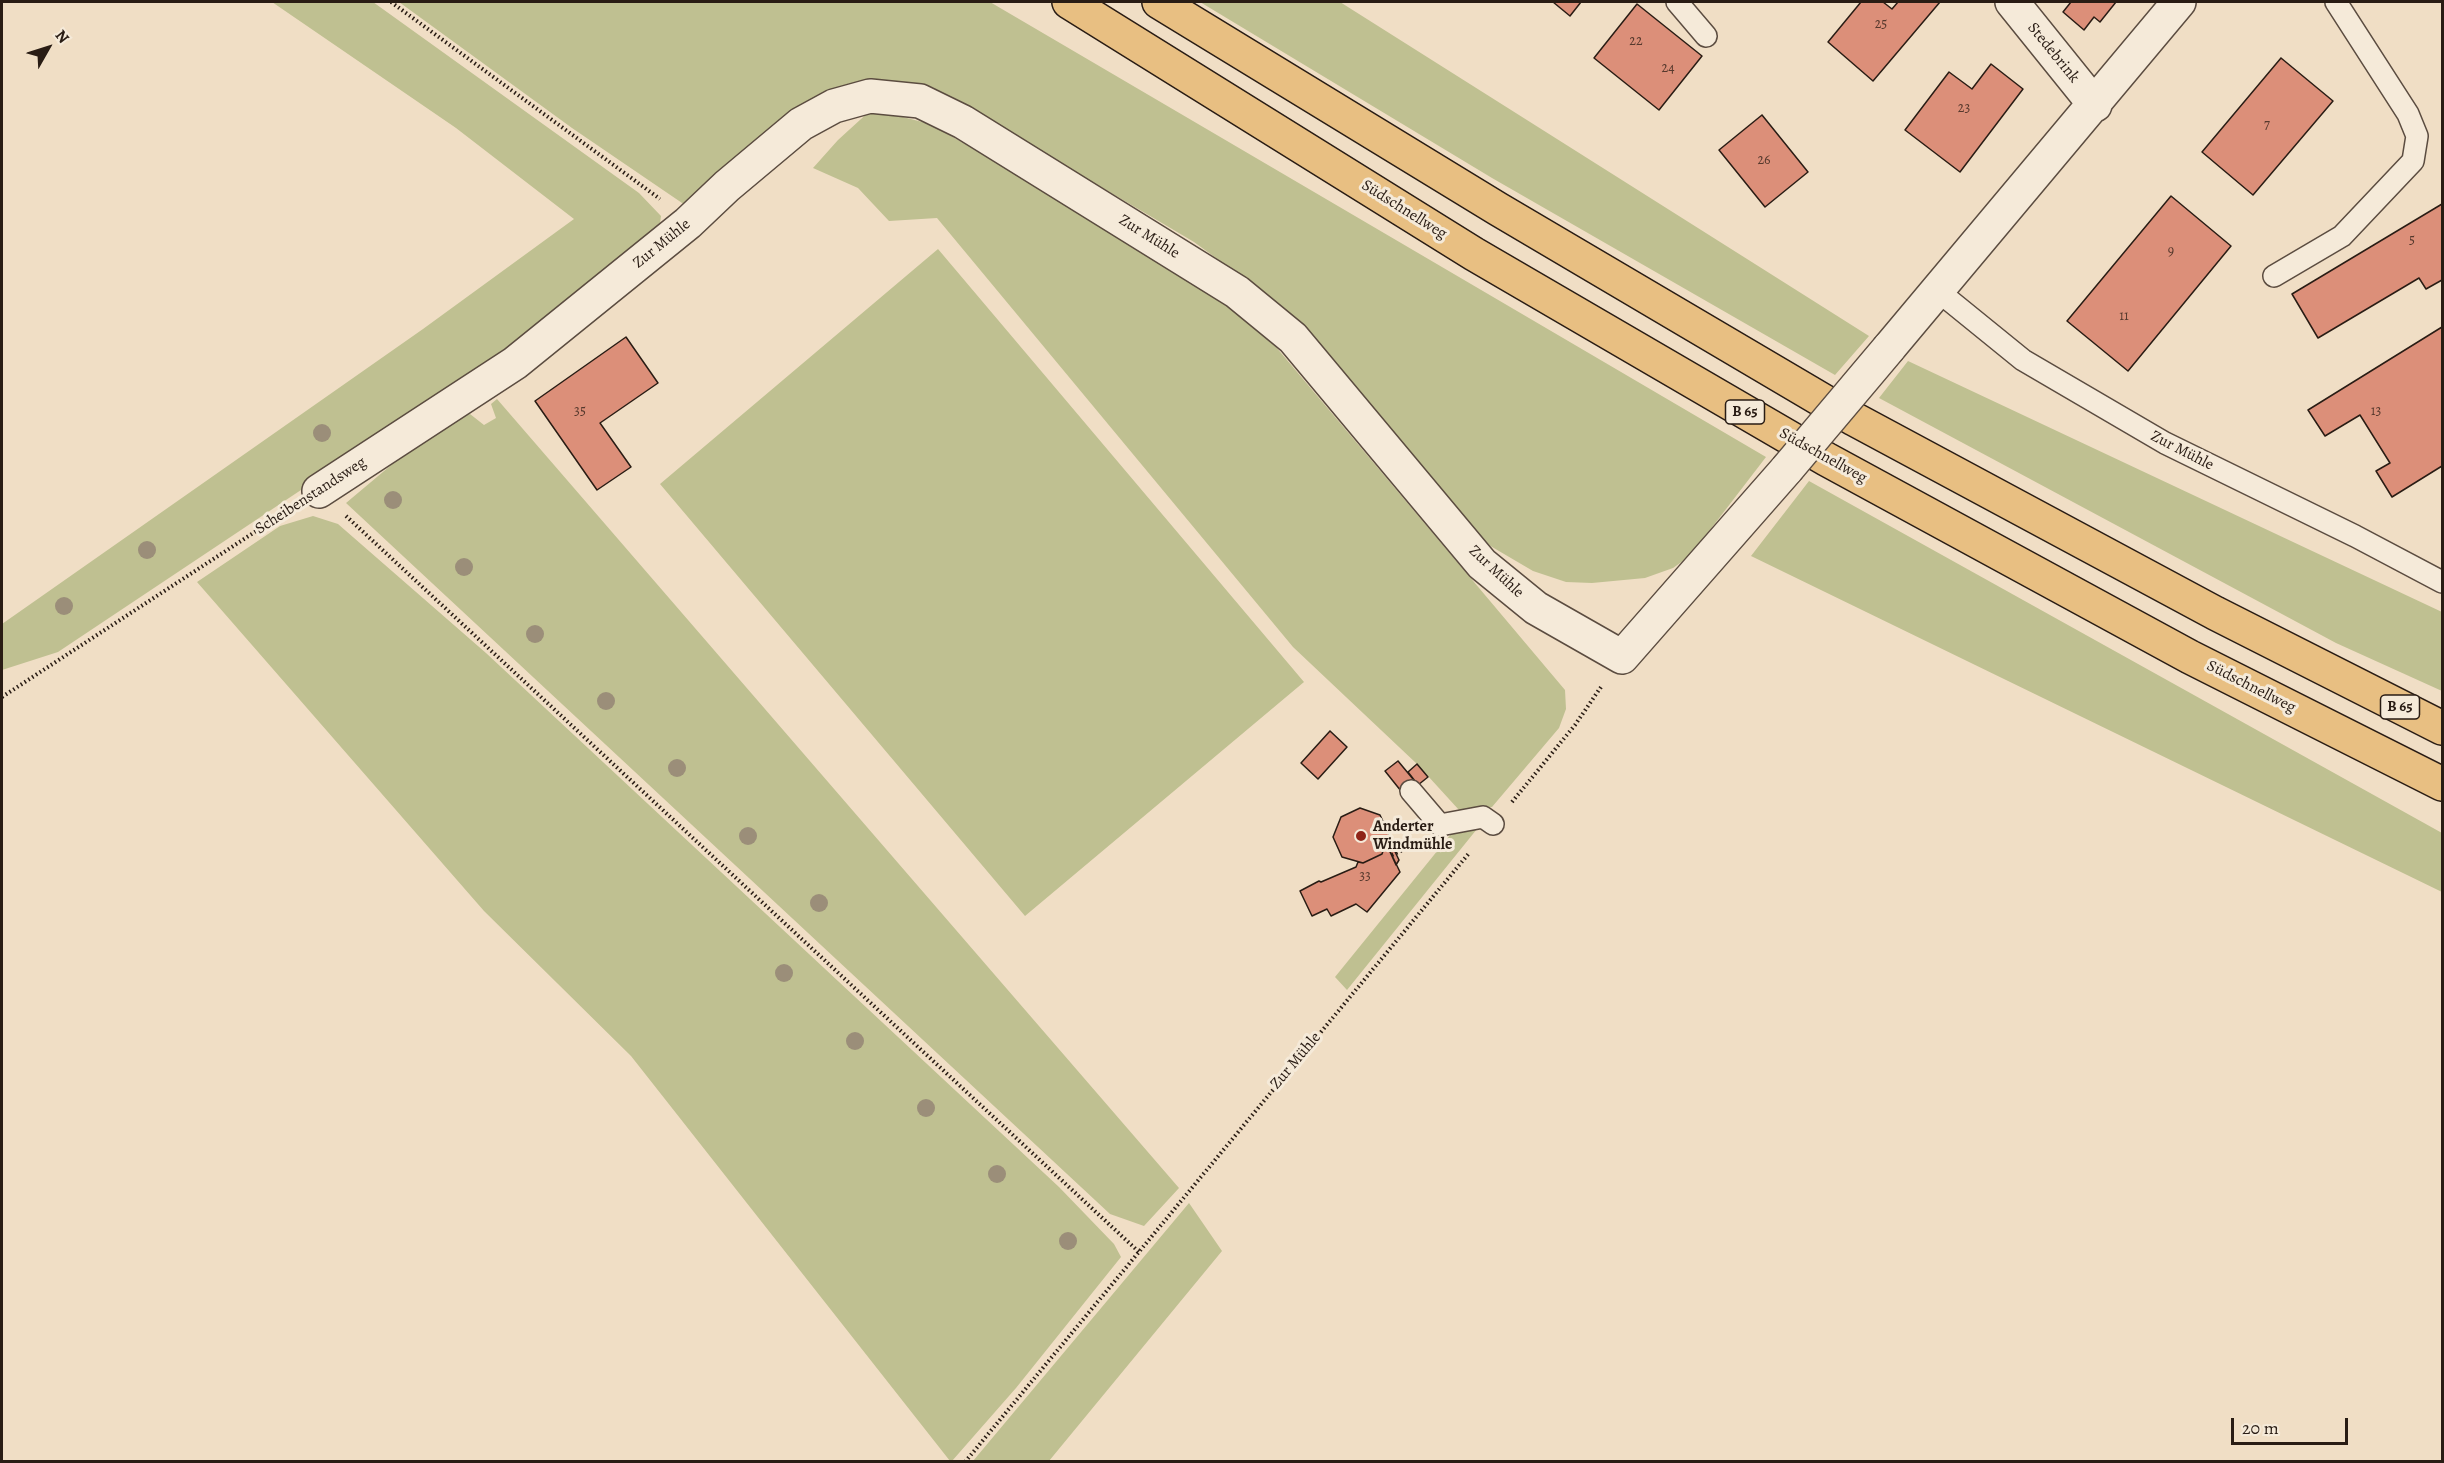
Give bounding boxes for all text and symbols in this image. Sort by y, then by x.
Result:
house number: 25 [1875,17,1887,33]
north arrow [18,18,78,78]
street label: Stedebrink [2023,19,2083,87]
text: N [50,25,74,48]
house number: 22 [1629,34,1643,50]
house number: 24 [1662,61,1674,77]
house number: 23 [1958,101,1970,117]
house number: 7 [2264,118,2270,134]
house number: 26 [1757,153,1771,169]
street label: Südschnellweg [1358,176,1450,244]
street label: Zur Mühle [1115,211,1183,263]
street label: Zur Mühle [629,215,695,273]
house number: 5 [2409,233,2415,249]
house number: 9 [2168,244,2174,260]
house number: 11 [2119,309,2129,325]
road number: B 65 [1726,400,1764,424]
house number: 35 [574,404,586,420]
house number: 13 [2371,404,2381,420]
street label: Südschnellweg [1776,424,1870,488]
street label: Zur Mühle [2147,427,2217,475]
street label: Scheibenstandsweg [252,453,370,539]
street label: Zur Mühle [1464,542,1528,602]
street label: Südschnellweg [2203,656,2299,718]
road number: B 65 [2380,695,2420,719]
place label: Anderter Windmühle [1373,817,1452,855]
marker: Anderter Windmühle [1354,829,1368,843]
house number: 33 [1359,869,1371,885]
street label: Zur Mühle [1267,1029,1325,1093]
scale bar [2234,1406,2351,1444]
text: 20 m [2242,1416,2279,1440]

